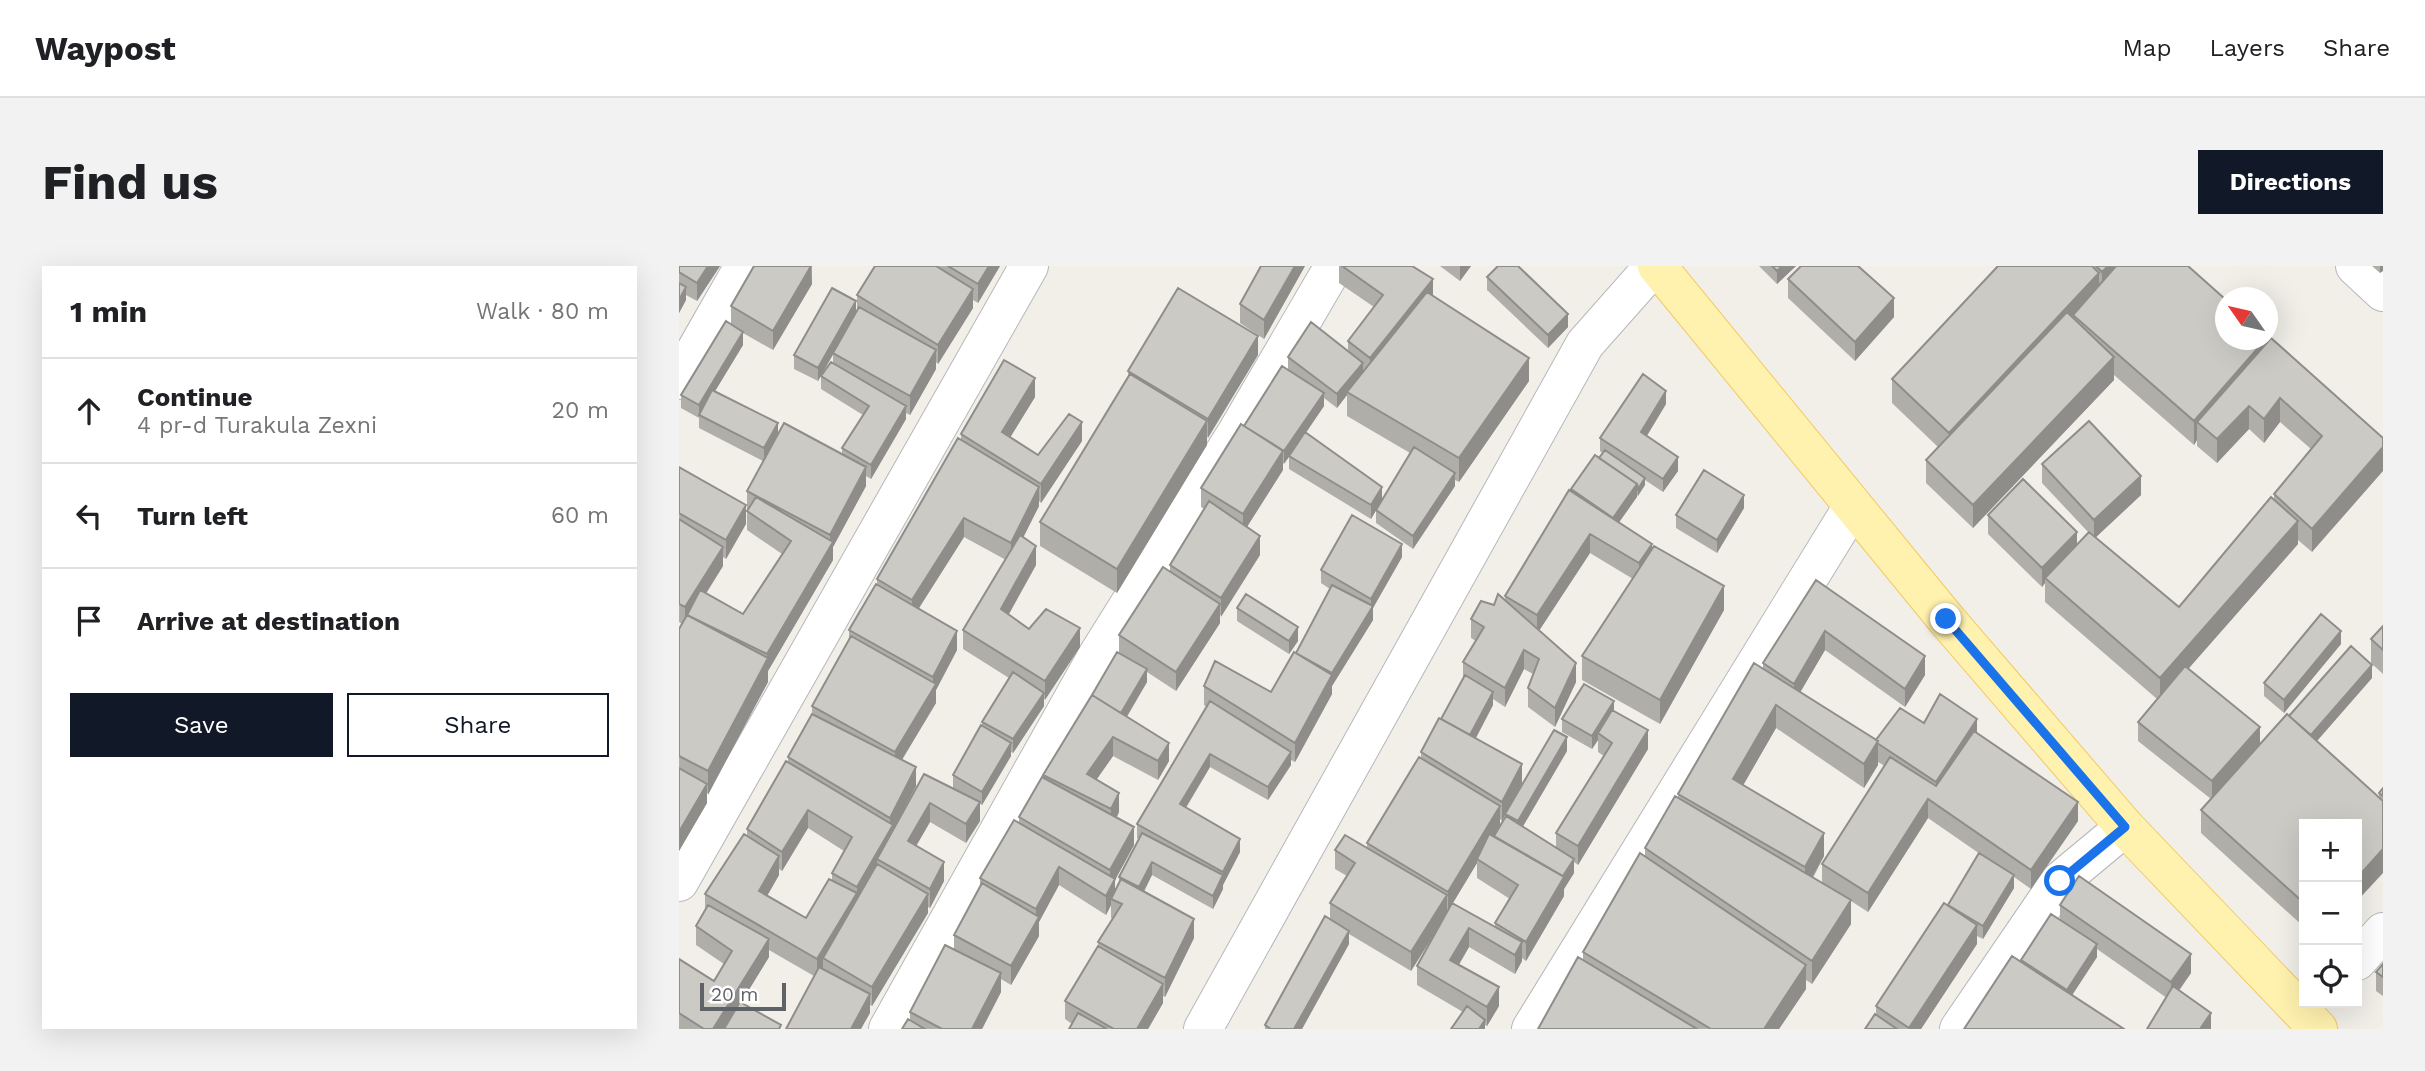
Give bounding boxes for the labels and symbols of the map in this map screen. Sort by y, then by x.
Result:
north arrow [2215,287,2278,350]
route end [1930,603,1961,634]
route start [2044,865,2075,896]
scale bar [700,980,786,1012]

